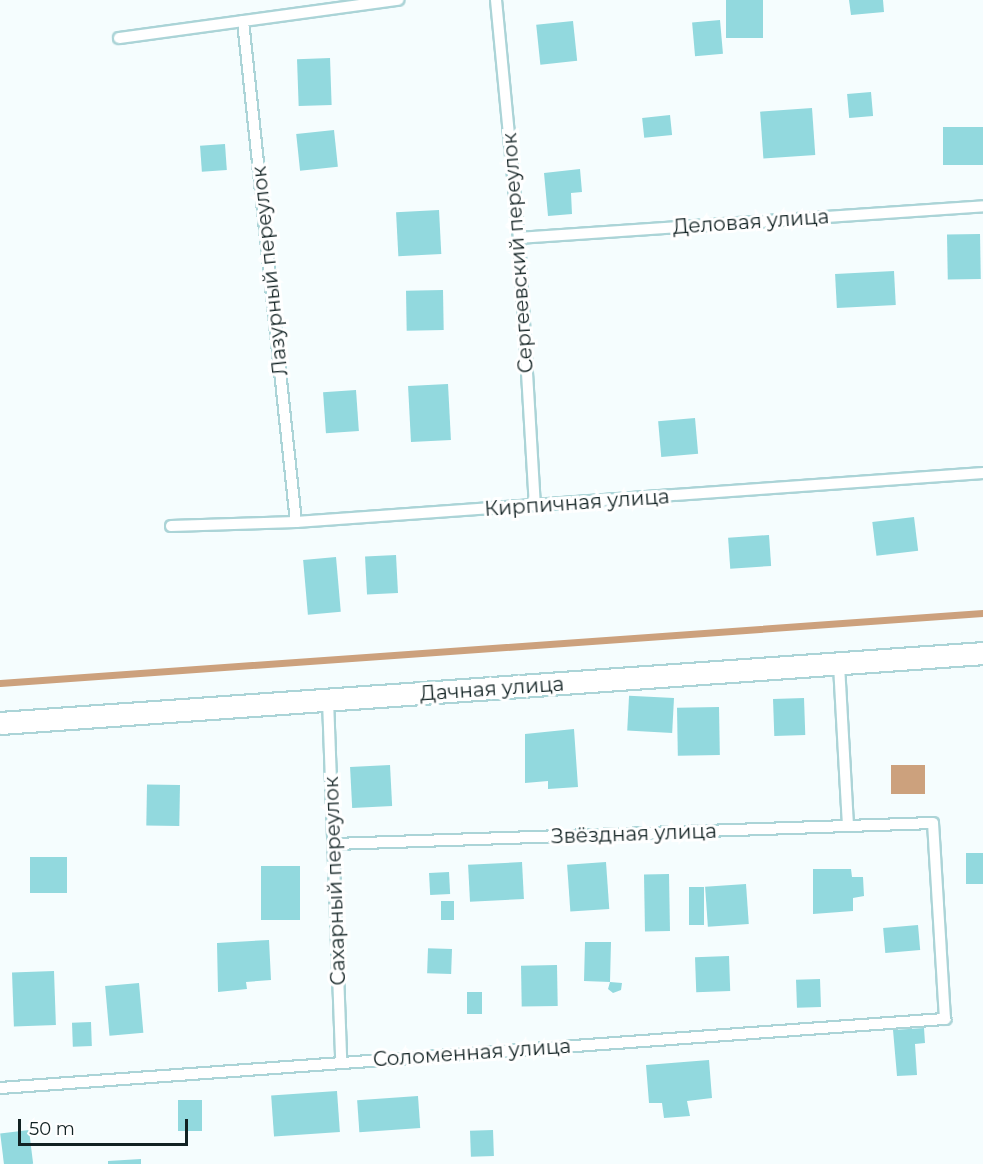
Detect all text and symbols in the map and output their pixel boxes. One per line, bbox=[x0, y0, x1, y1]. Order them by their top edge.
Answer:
street label: Сергеевский переулок bbox=[498, 132, 538, 374]
street label: Лазурный переулок bbox=[247, 165, 293, 377]
street label: Деловая улица bbox=[672, 205, 830, 239]
street label: Кирпичная улица bbox=[484, 485, 670, 521]
street label: Дачная улица bbox=[419, 672, 565, 706]
street label: Сахарный переулок bbox=[319, 776, 351, 986]
street label: Звёздная улица bbox=[551, 819, 717, 849]
street label: Соломенная улица bbox=[372, 1034, 572, 1072]
scale bar bbox=[21, 1107, 190, 1145]
text: 50 m bbox=[29, 1118, 75, 1140]

